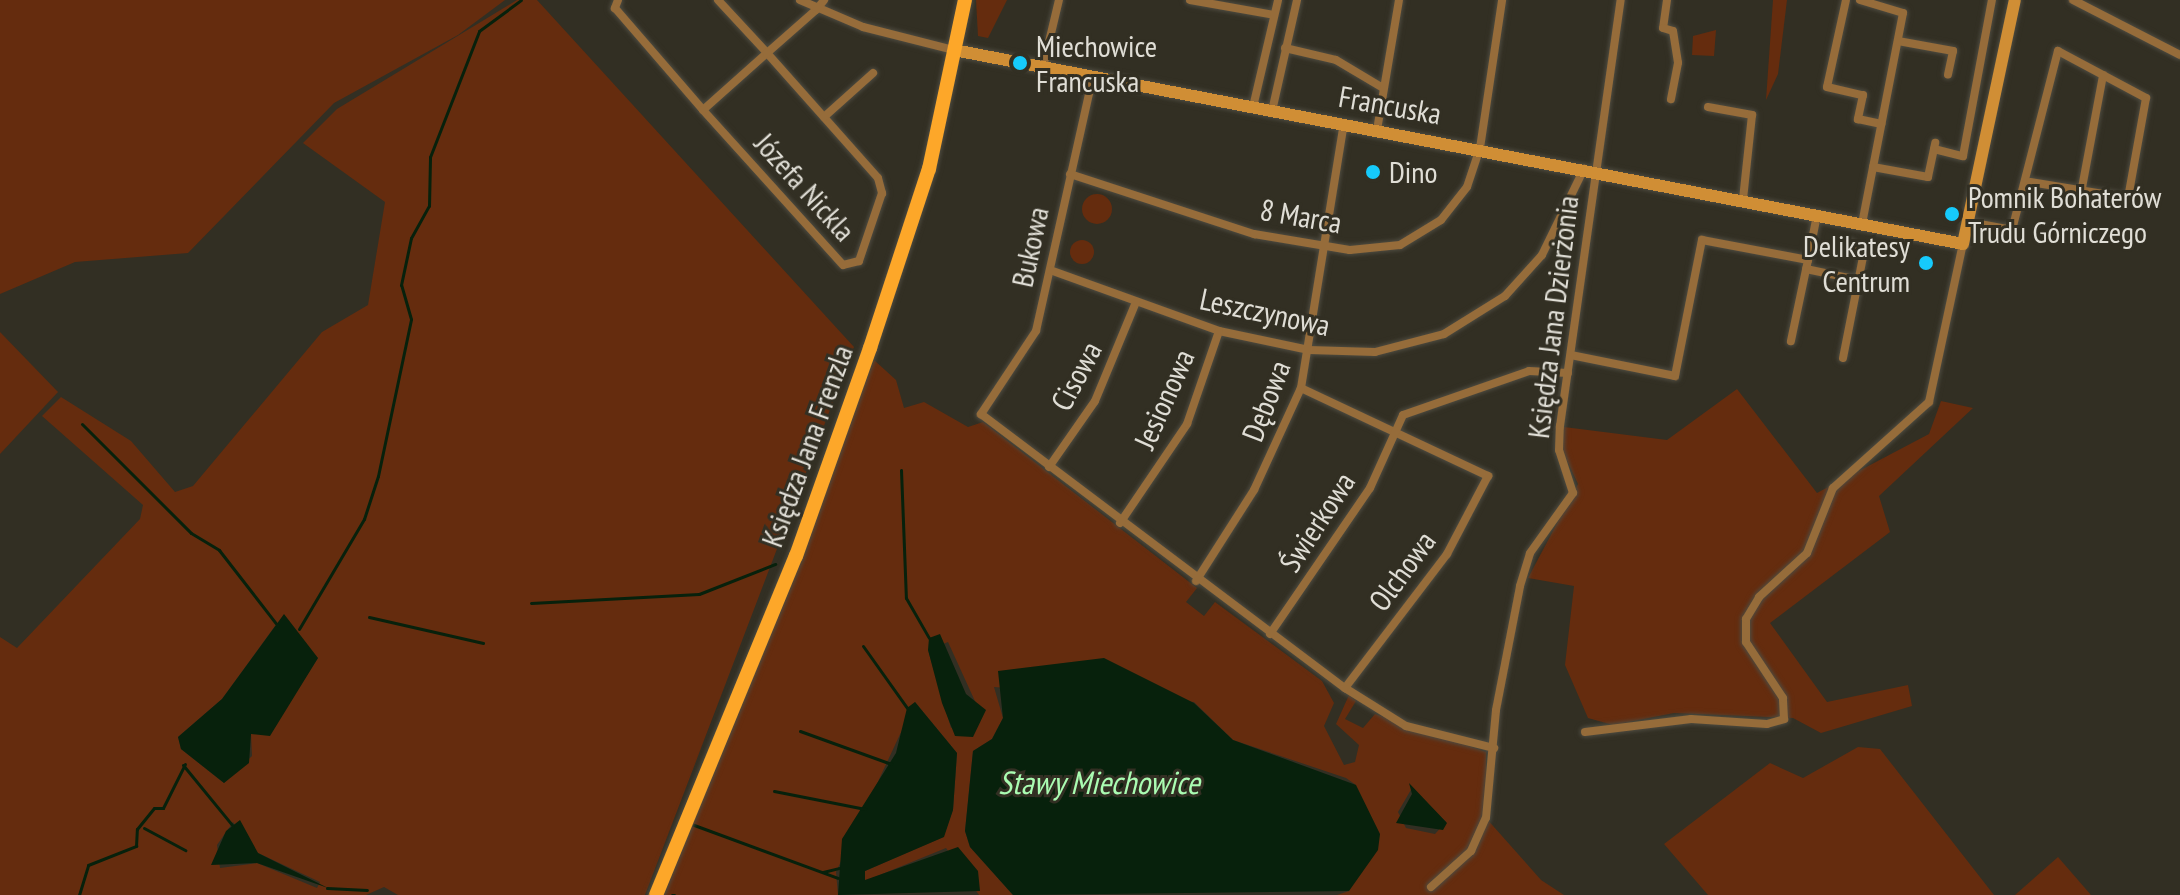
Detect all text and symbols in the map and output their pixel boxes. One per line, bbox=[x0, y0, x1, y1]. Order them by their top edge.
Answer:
place label: Miechowice Francuska bbox=[1036, 28, 1157, 98]
marker: Miechowice Francuska bbox=[1011, 54, 1029, 72]
street label: Francuska bbox=[1336, 78, 1444, 132]
street label: Józefa Nickla bbox=[747, 126, 863, 248]
place label: Dino bbox=[1389, 154, 1437, 190]
marker: Dino bbox=[1364, 163, 1382, 181]
place label: Pomnik Bohaterów Trudu Górniczego bbox=[1968, 179, 2162, 250]
street label: 8 Marca bbox=[1258, 191, 1344, 241]
street label: Księdza Jana Dzierżonia bbox=[1520, 194, 1586, 440]
street label: Bukowa bbox=[1004, 204, 1056, 290]
marker: Pomnik Bohaterów Trudu Górniczego bbox=[1943, 205, 1961, 223]
place label: Delikatesy Centrum bbox=[1803, 228, 1910, 298]
marker: Delikatesy Centrum bbox=[1917, 254, 1935, 272]
street label: Leszczynowa bbox=[1197, 281, 1333, 343]
street label: Cisowa bbox=[1043, 335, 1109, 417]
street label: Księdza Jana Frenzla bbox=[754, 340, 860, 552]
street label: Jesionowa bbox=[1126, 344, 1202, 454]
street label: Dębowa bbox=[1234, 356, 1298, 446]
street label: Świerkowa bbox=[1272, 465, 1362, 579]
street label: Olchowa bbox=[1361, 524, 1443, 618]
water label: Stawy Miechowice bbox=[998, 763, 1200, 801]

